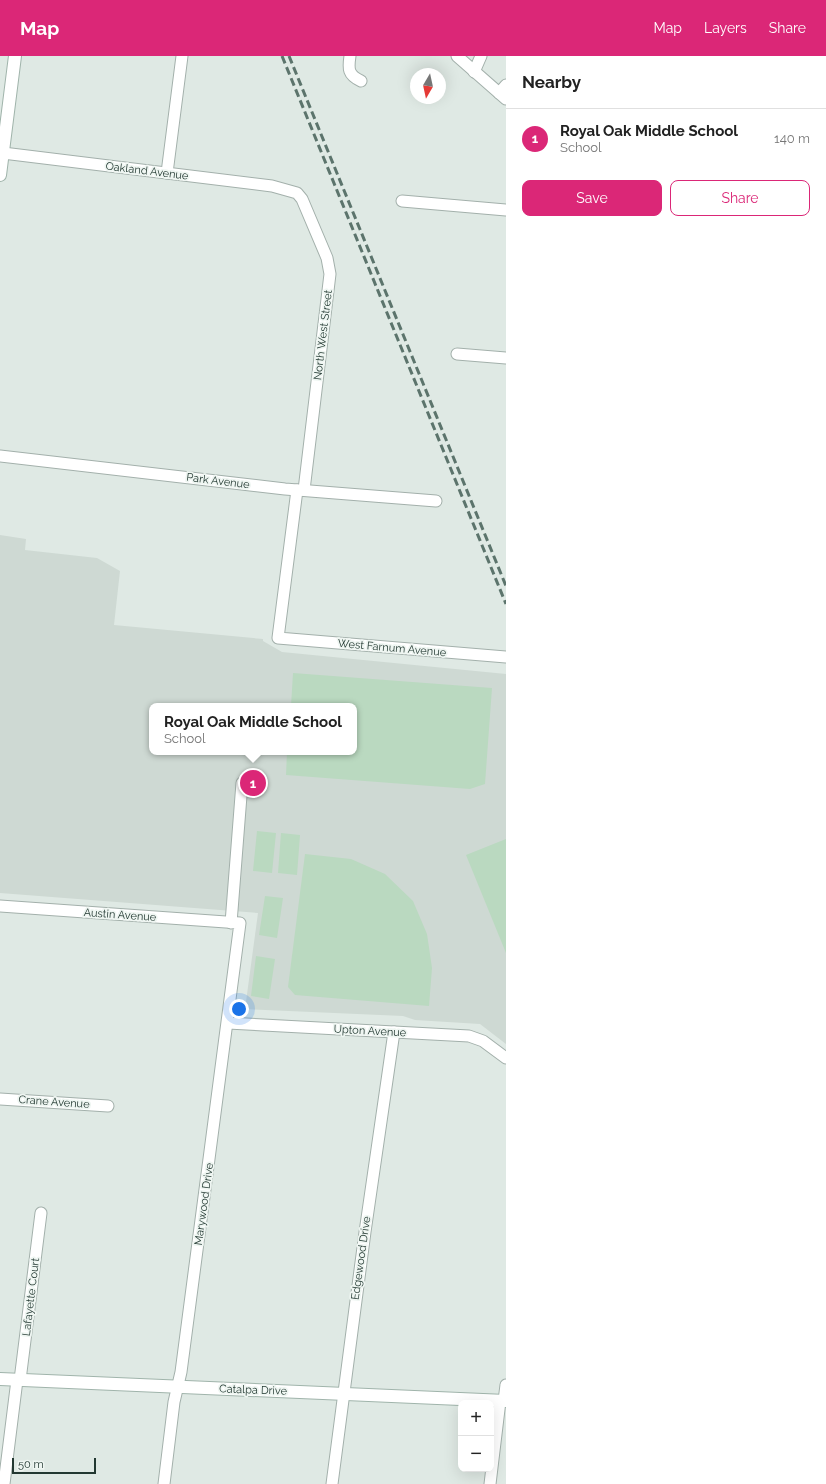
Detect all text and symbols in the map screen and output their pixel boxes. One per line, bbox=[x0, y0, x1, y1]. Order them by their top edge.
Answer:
text: Map bbox=[20, 17, 59, 39]
text: Map bbox=[654, 20, 682, 36]
text: Layers bbox=[704, 20, 747, 36]
text: Share bbox=[769, 20, 806, 36]
north arrow bbox=[410, 68, 446, 104]
text: Nearby bbox=[522, 72, 581, 92]
text: Royal Oak Middle School bbox=[560, 122, 738, 140]
text: 1 bbox=[532, 131, 538, 146]
text: 140 m bbox=[774, 131, 810, 146]
text: School bbox=[560, 140, 602, 155]
street label: Oakland Avenue bbox=[105, 159, 190, 183]
button: Save bbox=[522, 180, 662, 216]
button: Share bbox=[670, 180, 810, 216]
street label: North West Street bbox=[311, 289, 335, 381]
street label: Park Avenue bbox=[186, 471, 251, 491]
street label: West Farnum Avenue bbox=[337, 637, 447, 659]
popup bbox=[149, 703, 357, 755]
text: Royal Oak Middle School bbox=[164, 713, 342, 731]
text: School bbox=[164, 731, 206, 746]
pin: 1 bbox=[240, 768, 266, 798]
street label: Austin Avenue bbox=[83, 906, 157, 924]
your location bbox=[229, 999, 249, 1019]
street label: Upton Avenue bbox=[333, 1023, 407, 1039]
street label: Crane Avenue bbox=[18, 1093, 91, 1111]
street label: Marywood Drive bbox=[192, 1161, 216, 1246]
street label: Edgewood Drive bbox=[349, 1215, 373, 1301]
street label: Lafayette Court bbox=[20, 1257, 42, 1337]
street label: Catalpa Drive bbox=[219, 1382, 288, 1398]
map controls bbox=[458, 1400, 494, 1472]
button: + bbox=[458, 1400, 494, 1436]
button: − bbox=[458, 1436, 494, 1472]
scale bar bbox=[12, 1456, 96, 1475]
text: 50 m bbox=[18, 1458, 44, 1471]

